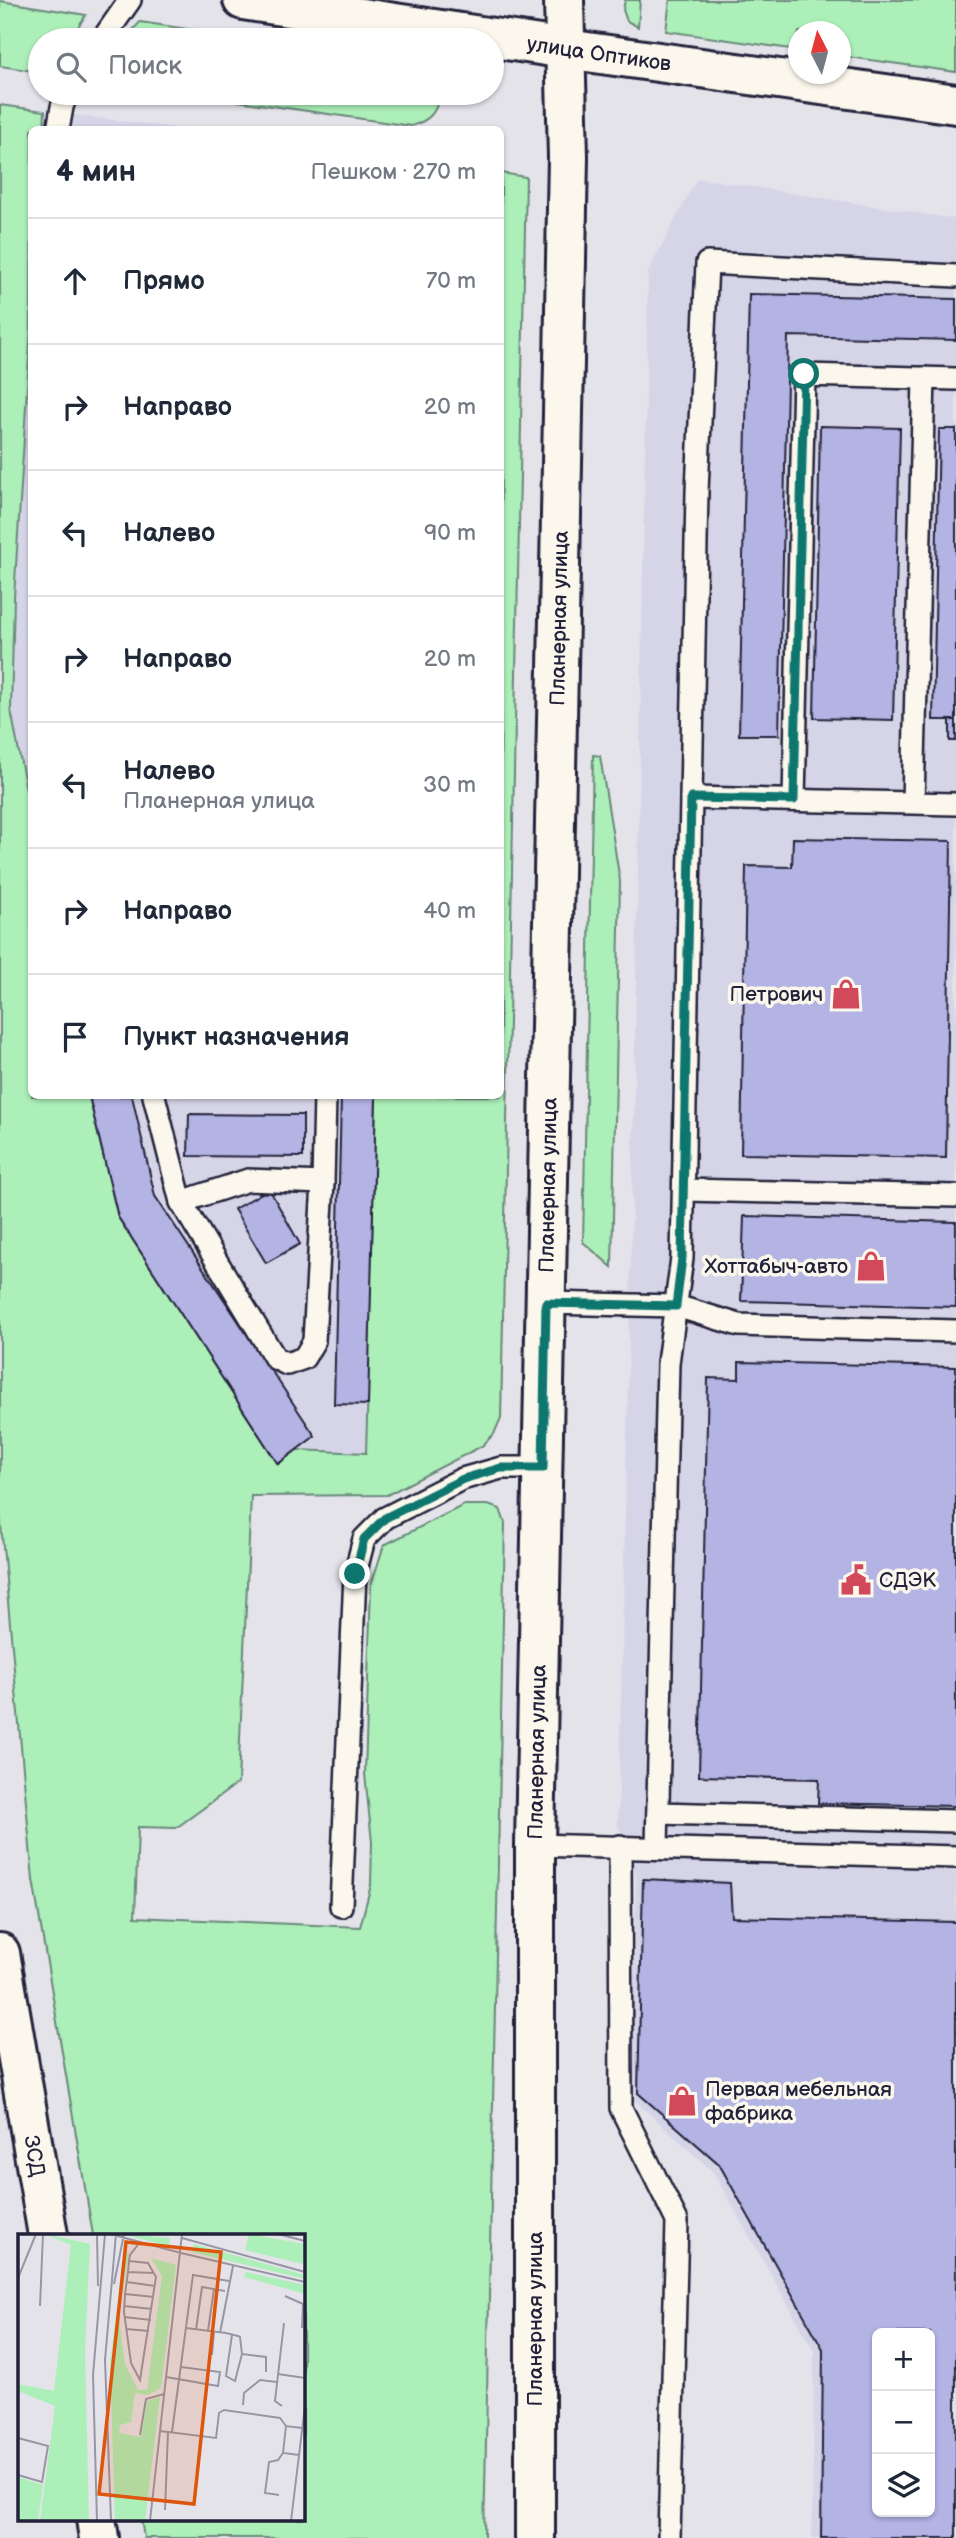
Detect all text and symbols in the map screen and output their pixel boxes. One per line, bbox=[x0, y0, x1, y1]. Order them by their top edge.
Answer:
north arrow bbox=[788, 21, 851, 84]
search box bbox=[28, 28, 504, 105]
street label: улица Оптиков bbox=[525, 31, 673, 76]
icon: search bbox=[52, 48, 90, 86]
text: Поиск bbox=[108, 51, 182, 82]
text: 4 мин bbox=[56, 154, 136, 190]
text: Пешком · 270 m bbox=[311, 158, 476, 186]
icon: ahead bbox=[56, 262, 94, 300]
text: Прямо bbox=[123, 266, 205, 297]
text: 70 m bbox=[426, 267, 476, 295]
route start bbox=[788, 358, 819, 389]
icon: right bbox=[56, 388, 94, 426]
text: Направо bbox=[123, 392, 232, 423]
text: 20 m bbox=[424, 393, 476, 421]
icon: left bbox=[56, 514, 94, 552]
text: Налево bbox=[123, 518, 215, 549]
text: 90 m bbox=[424, 519, 476, 547]
street label: Планерная улица bbox=[545, 530, 573, 706]
icon: right bbox=[56, 640, 94, 678]
text: Направо bbox=[123, 644, 232, 675]
text: 20 m bbox=[424, 645, 476, 673]
text: Налево bbox=[123, 756, 215, 787]
icon: left bbox=[56, 766, 94, 804]
text: 30 m bbox=[423, 771, 476, 799]
text: Планерная улица bbox=[123, 787, 315, 815]
icon: right bbox=[56, 892, 94, 930]
text: Направо bbox=[123, 896, 232, 927]
text: 40 m bbox=[423, 897, 476, 925]
shop icon: Петрович bbox=[829, 977, 863, 1011]
place label: Петрович bbox=[729, 982, 823, 1007]
icon: arrive bbox=[56, 1018, 94, 1056]
text: Пункт назначения bbox=[123, 1022, 349, 1053]
street label: Планерная улица bbox=[534, 1097, 562, 1273]
shop icon: Хоттабыч-авто bbox=[854, 1249, 888, 1283]
place label: Хоттабыч-авто bbox=[704, 1254, 848, 1279]
route end bbox=[339, 1558, 370, 1589]
public building icon: СДЭК bbox=[839, 1563, 873, 1597]
place label: СДЭК bbox=[879, 1568, 936, 1593]
street label: Планерная улица bbox=[523, 1664, 551, 1840]
place label: Первая мебельная фабрика bbox=[705, 2077, 892, 2126]
shop icon: Первая мебельная фабрика bbox=[665, 2084, 699, 2118]
street label: ЗСД bbox=[19, 2134, 50, 2179]
street label: Планерная улица bbox=[523, 2231, 548, 2407]
inset map bbox=[18, 2234, 304, 2520]
map controls bbox=[872, 2328, 935, 2517]
button: + bbox=[872, 2328, 935, 2391]
button: − bbox=[872, 2391, 935, 2454]
button: layers bbox=[872, 2454, 935, 2517]

